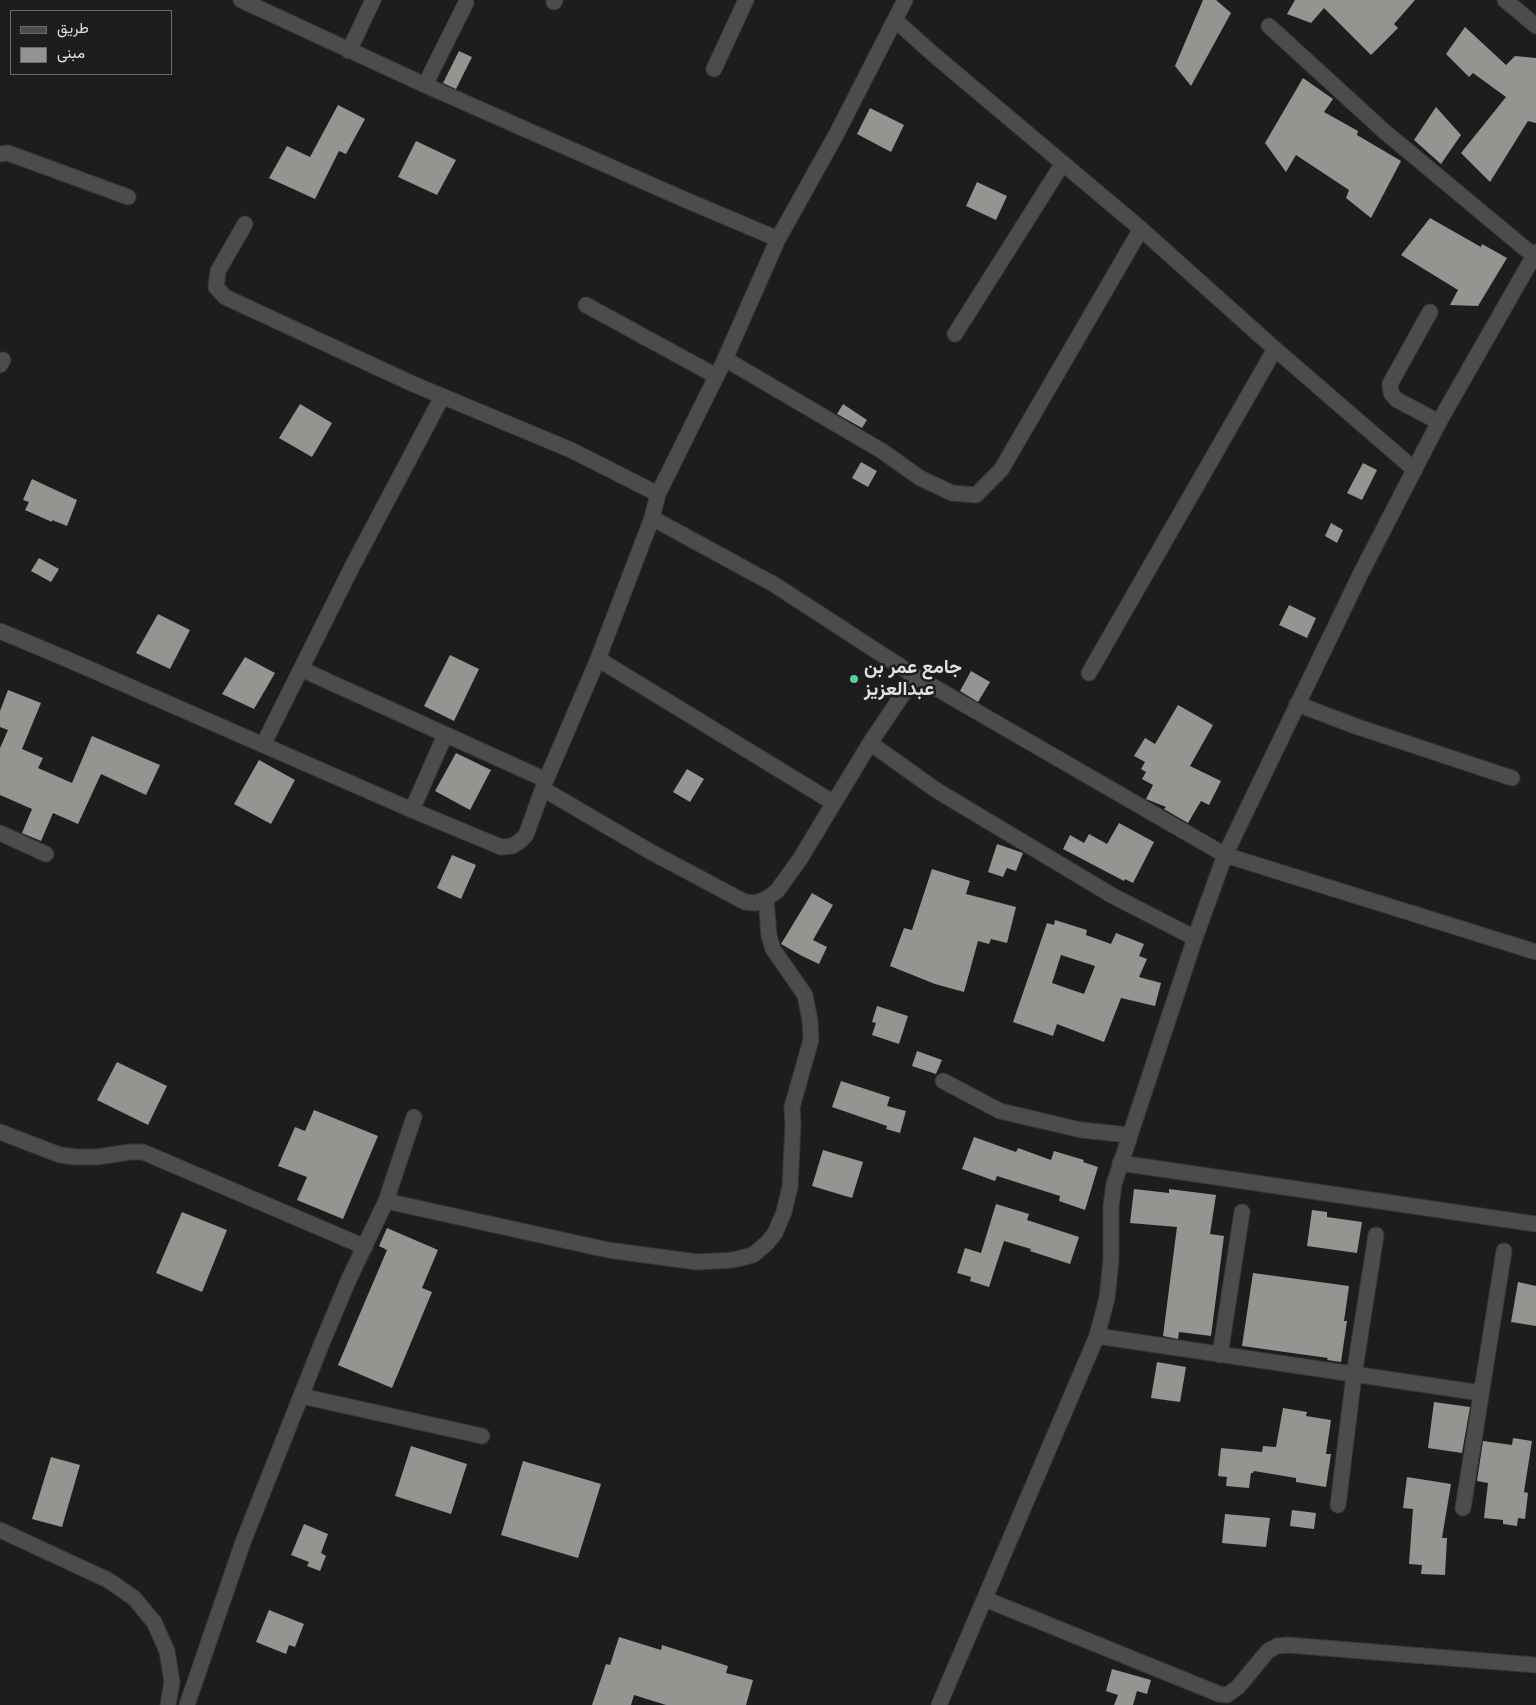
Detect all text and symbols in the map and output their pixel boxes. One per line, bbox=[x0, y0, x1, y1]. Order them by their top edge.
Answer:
legend bbox=[10, 10, 172, 75]
text: طريق bbox=[57, 18, 89, 37]
text: مبنى bbox=[57, 43, 85, 62]
place label: جامع عمر بن عبدالعزيز bbox=[864, 657, 962, 701]
marker: جامع عمر بن عبدالعزيز bbox=[848, 673, 860, 685]

